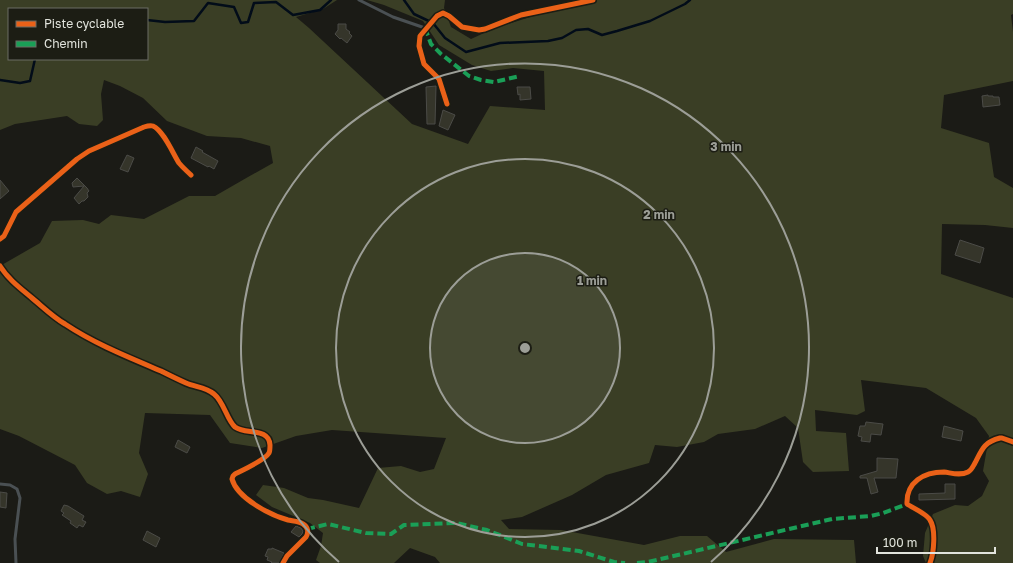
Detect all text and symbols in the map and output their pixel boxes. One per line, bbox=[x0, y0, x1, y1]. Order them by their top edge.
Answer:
legend bbox=[8, 8, 148, 60]
text: Piste cyclable bbox=[44, 16, 124, 31]
text: Chemin bbox=[44, 36, 88, 51]
text: 3 min bbox=[710, 139, 742, 154]
text: 2 min bbox=[643, 207, 675, 222]
text: 1 min bbox=[577, 273, 607, 288]
centre of rings bbox=[518, 341, 532, 355]
scale bar bbox=[877, 529, 995, 555]
text: 100 m bbox=[883, 535, 917, 550]

